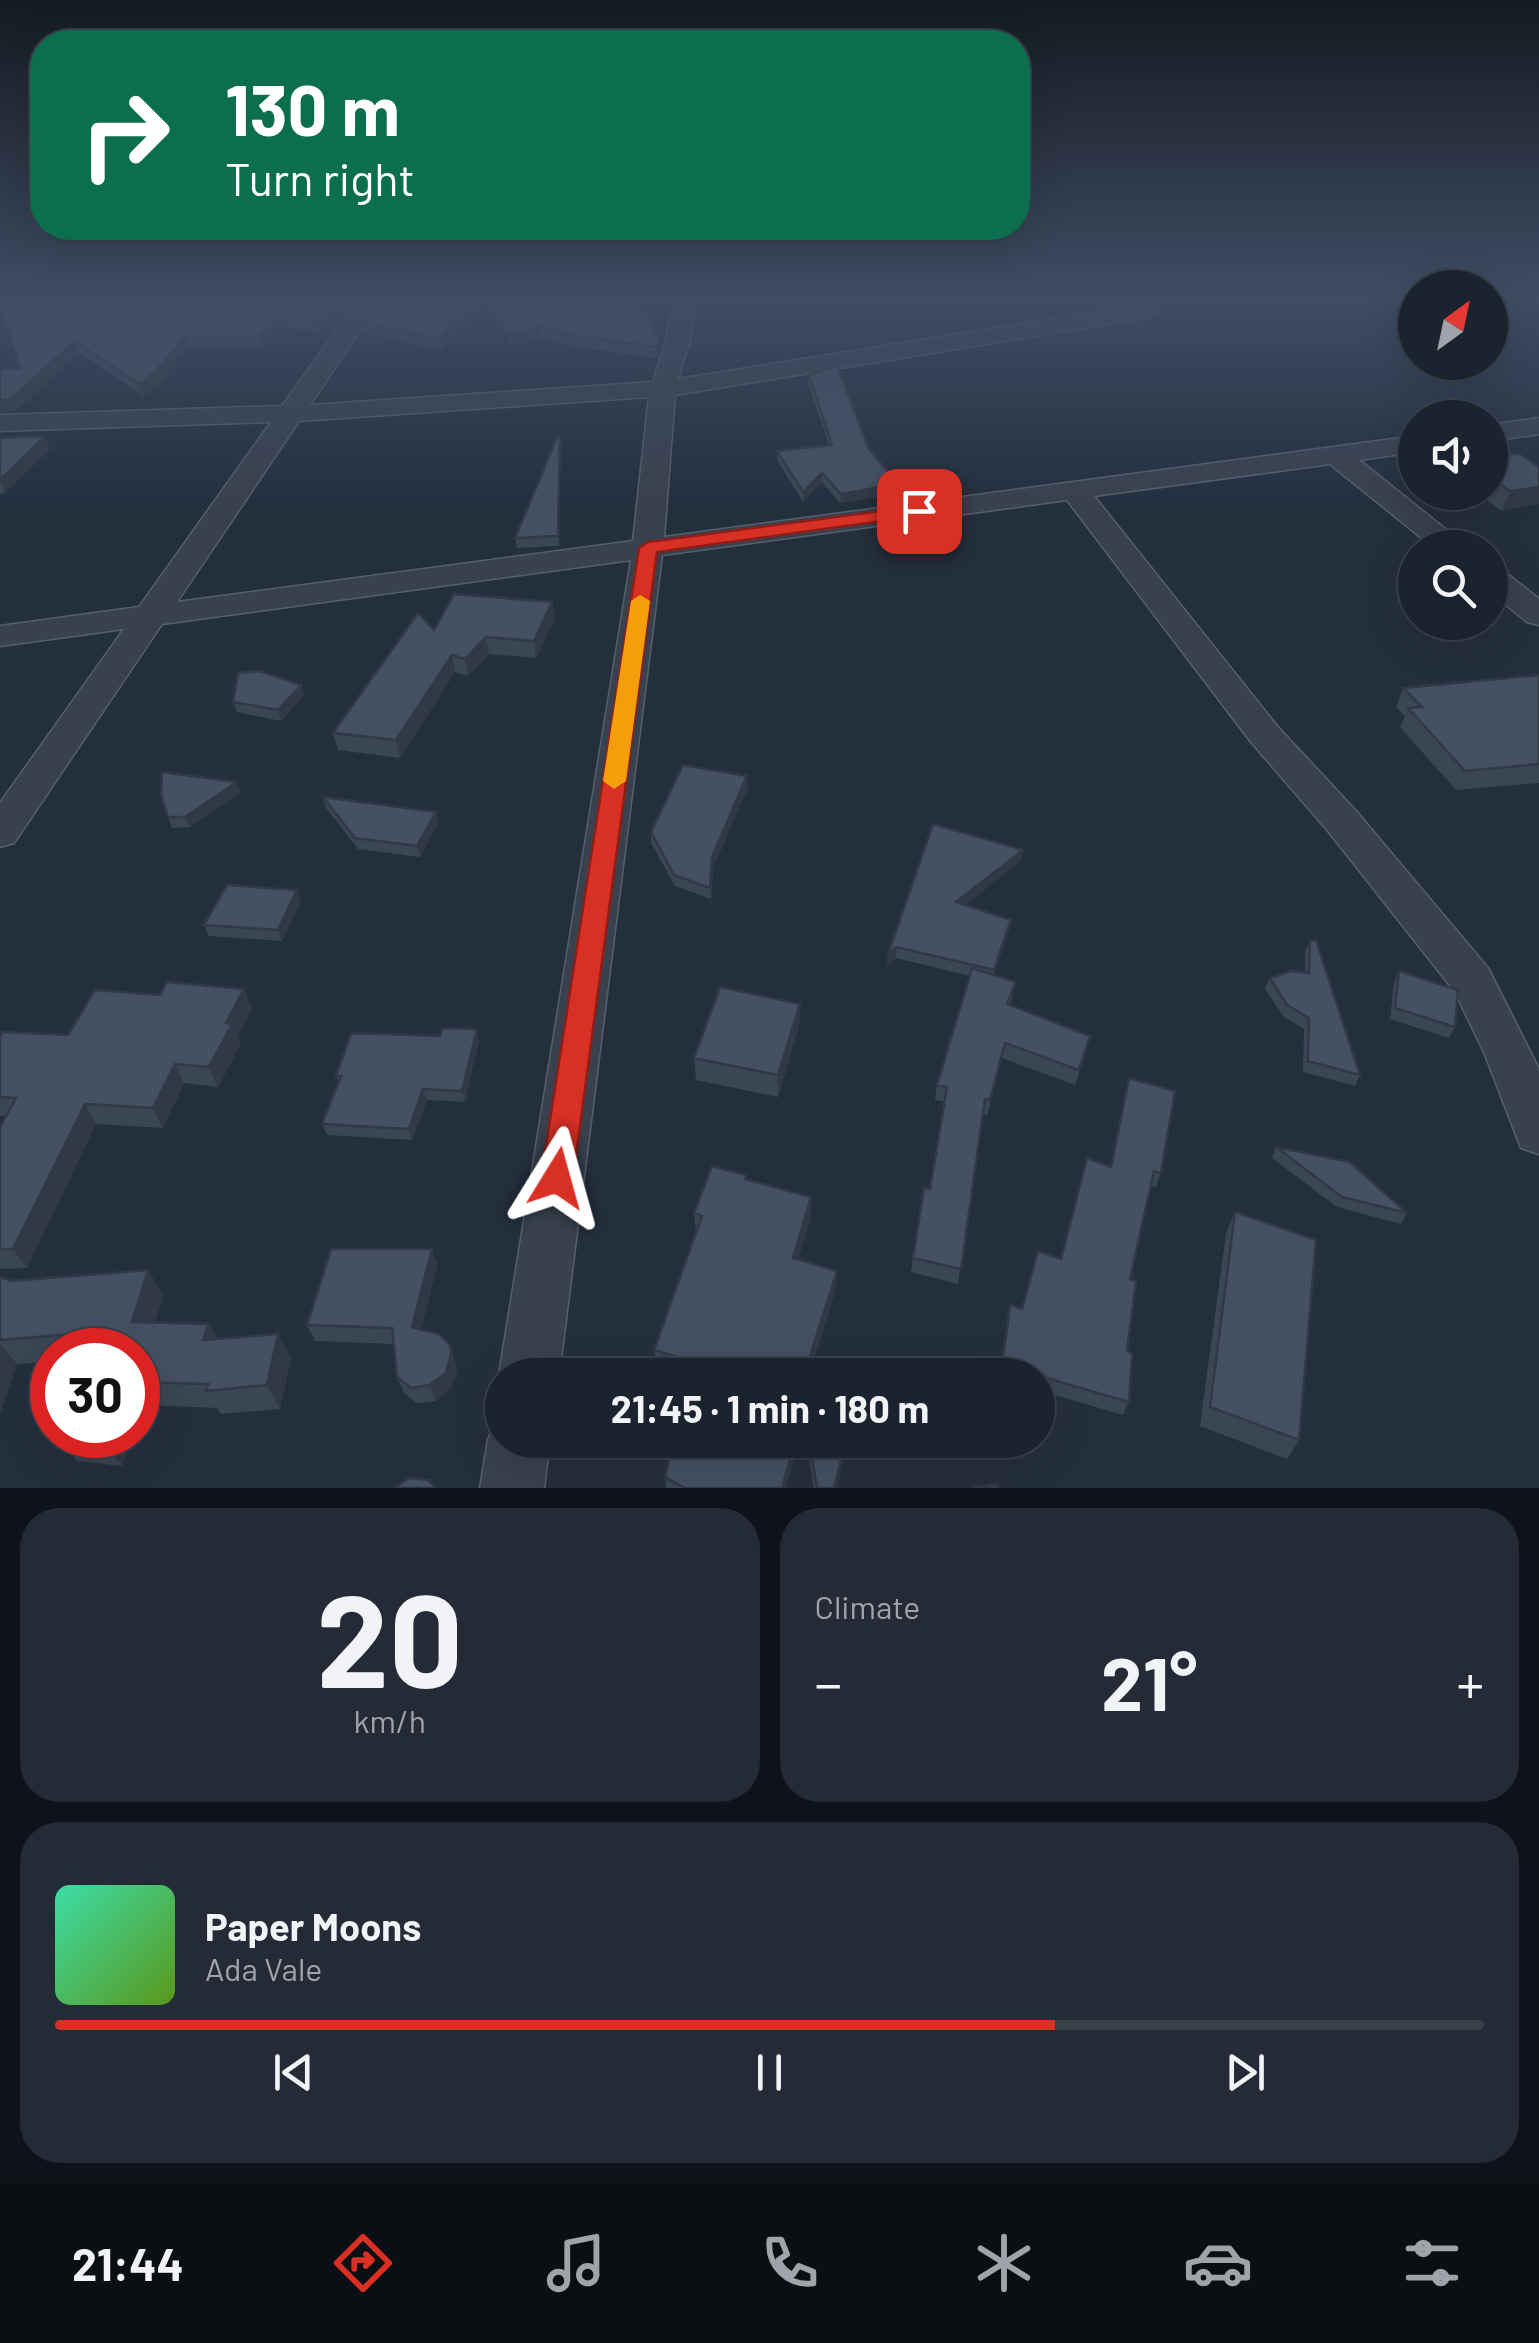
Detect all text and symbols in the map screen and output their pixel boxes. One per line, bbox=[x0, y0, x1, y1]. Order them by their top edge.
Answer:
text: 130 m bbox=[225, 66, 400, 150]
icon: right bbox=[60, 70, 190, 200]
text: Turn right bbox=[225, 151, 415, 205]
north arrow bbox=[1398, 270, 1508, 380]
map controls bbox=[1398, 270, 1508, 640]
button: sound bbox=[1398, 400, 1508, 510]
pin bbox=[877, 469, 962, 554]
icon: arrive bbox=[892, 484, 947, 539]
button: search bbox=[1398, 530, 1508, 640]
position arrow bbox=[505, 1126, 609, 1230]
speed limit sign: 30 bbox=[30, 1328, 160, 1458]
text: 21:45 · 1 min · 180 m bbox=[611, 1385, 929, 1431]
text: 20 bbox=[316, 1558, 463, 1714]
text: Climate bbox=[815, 1587, 920, 1625]
text: 21° bbox=[1101, 1636, 1197, 1726]
text: − bbox=[815, 1649, 842, 1715]
text: + bbox=[1456, 1649, 1484, 1715]
text: km/h bbox=[354, 1701, 426, 1739]
text: Paper Moons bbox=[205, 1903, 421, 1949]
text: Ada Vale bbox=[205, 1949, 322, 1987]
icon: previous bbox=[266, 2045, 321, 2100]
icon: pause bbox=[742, 2045, 797, 2100]
icon: next bbox=[1218, 2045, 1273, 2100]
icon: directions bbox=[328, 2228, 398, 2298]
icon: music bbox=[541, 2228, 611, 2298]
icon: phone bbox=[755, 2228, 825, 2298]
icon: climate bbox=[969, 2228, 1039, 2298]
icon: car bbox=[1183, 2228, 1253, 2298]
icon: filters bbox=[1397, 2228, 1467, 2298]
text: 21:44 bbox=[72, 2236, 184, 2290]

